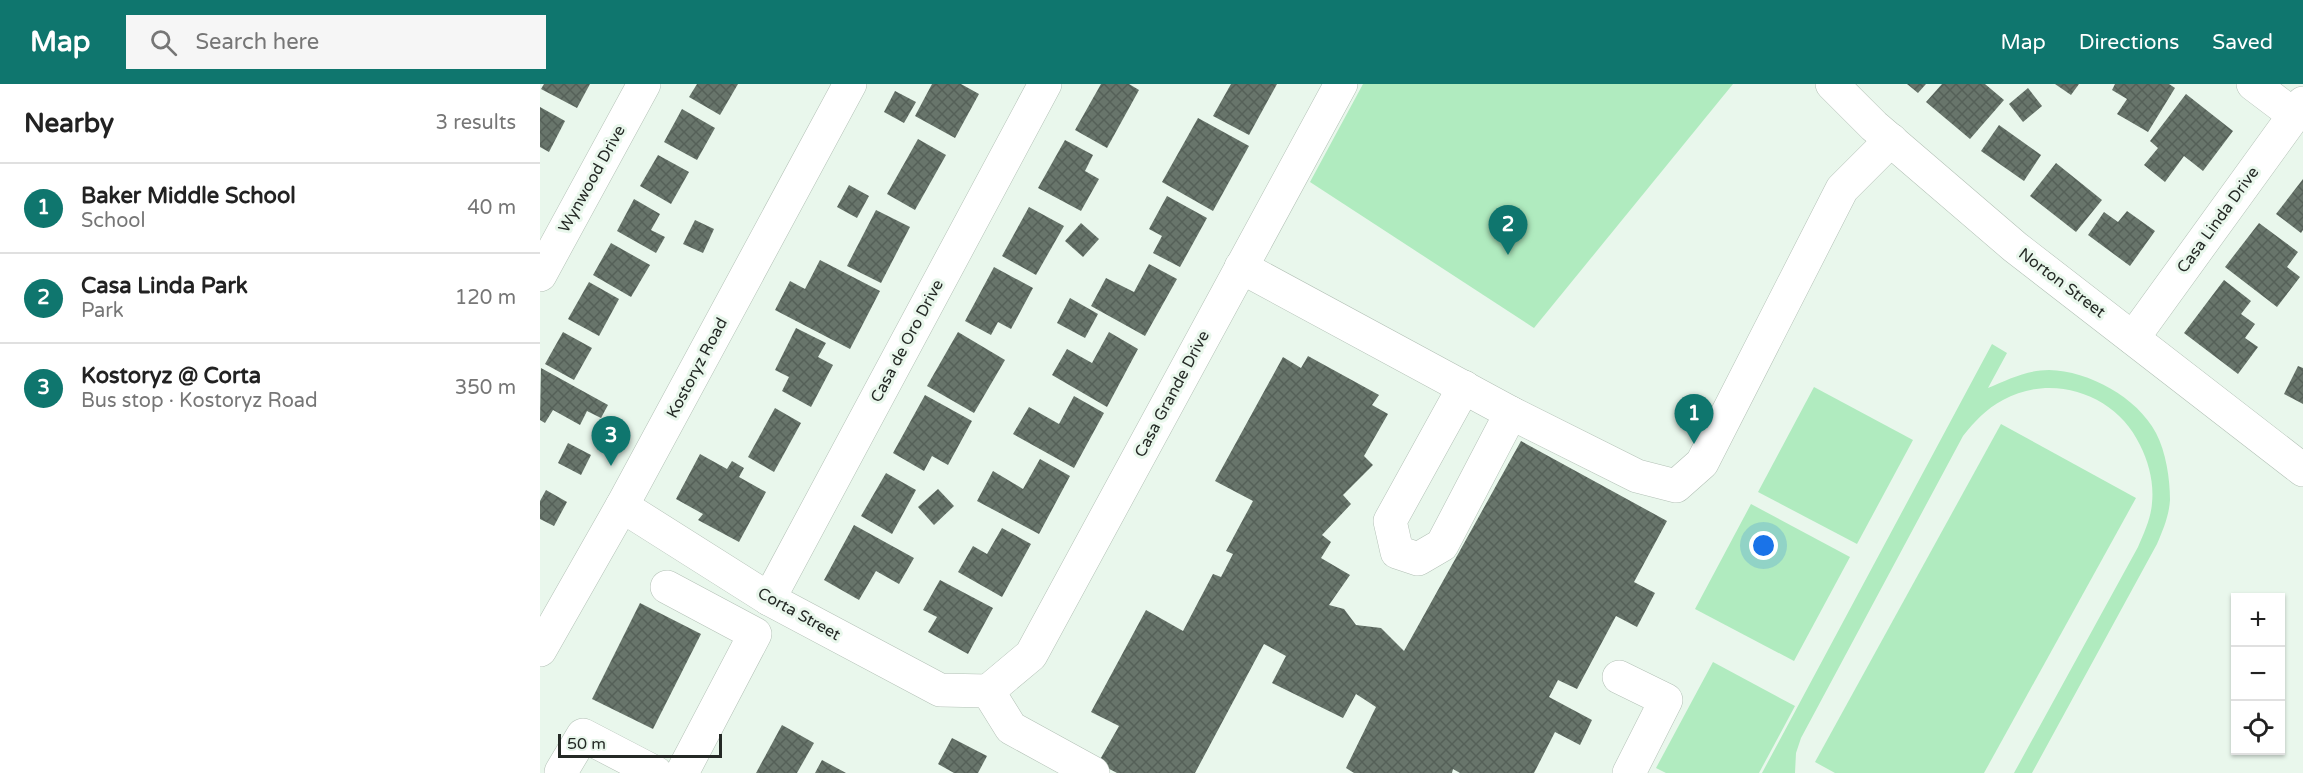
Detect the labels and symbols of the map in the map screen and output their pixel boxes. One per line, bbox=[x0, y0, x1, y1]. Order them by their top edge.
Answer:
street label: Wynwood Drive bbox=[554, 122, 630, 236]
street label: Casa Linda Drive bbox=[2173, 163, 2263, 277]
pin: 2 bbox=[1488, 206, 1528, 255]
street label: Norton Street bbox=[2015, 244, 2109, 322]
street label: Casa de Oro Drive bbox=[866, 276, 948, 406]
street label: Kostoryz Road bbox=[662, 314, 732, 422]
street label: Casa Grande Drive bbox=[1130, 327, 1214, 461]
pin: 1 bbox=[1674, 394, 1714, 444]
pin: 3 bbox=[592, 416, 630, 466]
your location bbox=[1749, 531, 1778, 560]
street label: Corta Street bbox=[754, 583, 844, 645]
scale bar bbox=[558, 731, 722, 758]

